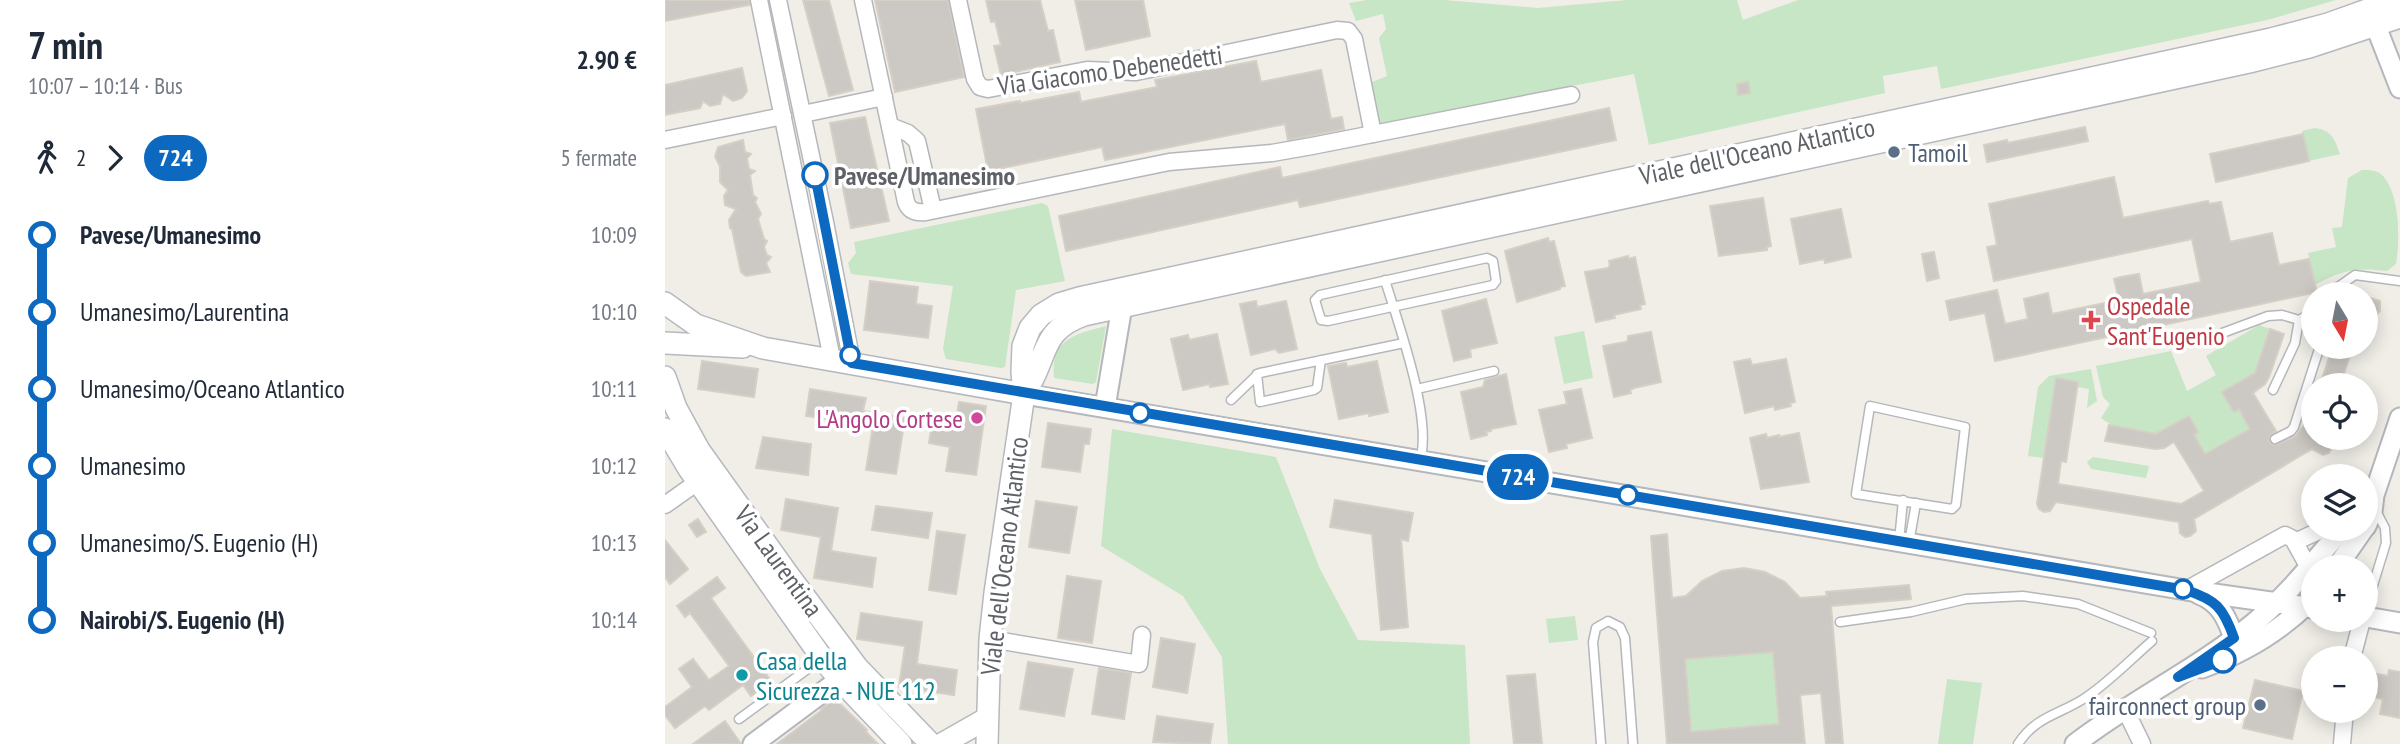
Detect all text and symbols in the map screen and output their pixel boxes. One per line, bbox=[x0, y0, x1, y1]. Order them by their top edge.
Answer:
text: 7 min bbox=[28, 20, 103, 69]
street label: Via Giacomo Debenedetti bbox=[994, 38, 1225, 102]
text: 2.90 € bbox=[576, 43, 637, 76]
text: 10:07 – 10:14 · Bus bbox=[28, 71, 183, 100]
street label: Viale dell'Oceano Atlantico bbox=[1635, 110, 1878, 192]
place label: Tamoil bbox=[1908, 136, 1968, 169]
icon: walk bbox=[28, 139, 66, 177]
icon: forward bbox=[96, 139, 134, 177]
text: 724 bbox=[158, 142, 193, 173]
text: 2 bbox=[76, 143, 86, 172]
text: 5 fermate bbox=[560, 143, 637, 172]
marker: Tamoil bbox=[1886, 144, 1902, 160]
place label: Pavese/Umanesimo bbox=[834, 159, 1015, 192]
marker: Pavese/Umanesimo bbox=[802, 162, 828, 188]
text: Pavese/Umanesimo bbox=[80, 218, 261, 251]
text: 10:09 bbox=[591, 220, 637, 249]
north arrow bbox=[2301, 282, 2378, 359]
map controls bbox=[2301, 282, 2378, 723]
place label: Ospedale Sant'Eugenio bbox=[2107, 289, 2225, 352]
text: Umanesimo/Laurentina bbox=[80, 295, 289, 328]
text: 10:10 bbox=[591, 297, 637, 326]
marker: Ospedale Sant'Eugenio bbox=[2081, 310, 2101, 330]
unlabelled marker bbox=[840, 345, 860, 365]
text: Umanesimo/Oceano Atlantico bbox=[80, 372, 345, 405]
button: locate bbox=[2301, 373, 2378, 450]
text: 10:11 bbox=[591, 374, 637, 403]
place label: L'Angolo Cortese bbox=[816, 402, 963, 435]
unlabelled marker bbox=[1130, 403, 1150, 423]
marker: L'Angolo Cortese bbox=[969, 410, 985, 426]
street label: Viale dell'Oceano Atlantico bbox=[973, 435, 1035, 678]
text: Umanesimo bbox=[80, 449, 186, 482]
text: 10:12 bbox=[591, 451, 637, 480]
line badge: 724 bbox=[1478, 454, 1558, 500]
text: 724 bbox=[1501, 461, 1535, 492]
button: layers bbox=[2301, 464, 2378, 541]
unlabelled marker bbox=[1618, 485, 1638, 505]
street label: Via Laurentina bbox=[727, 498, 830, 623]
text: Umanesimo/S. Eugenio (H) bbox=[80, 526, 317, 559]
text: 10:13 bbox=[591, 528, 637, 557]
button: + bbox=[2301, 555, 2378, 632]
unlabelled marker bbox=[2173, 579, 2193, 599]
text: Nairobi/S. Eugenio (H) bbox=[80, 603, 285, 636]
text: 10:14 bbox=[591, 605, 637, 634]
place label: Casa della Sicurezza - NUE 112 bbox=[756, 644, 936, 707]
button: − bbox=[2301, 646, 2378, 723]
unlabelled marker bbox=[2210, 647, 2236, 673]
marker: Casa della Sicurezza - NUE 112 bbox=[734, 667, 750, 683]
place label: fairconnect group bbox=[2089, 689, 2246, 722]
marker: fairconnect group bbox=[2252, 697, 2268, 713]

